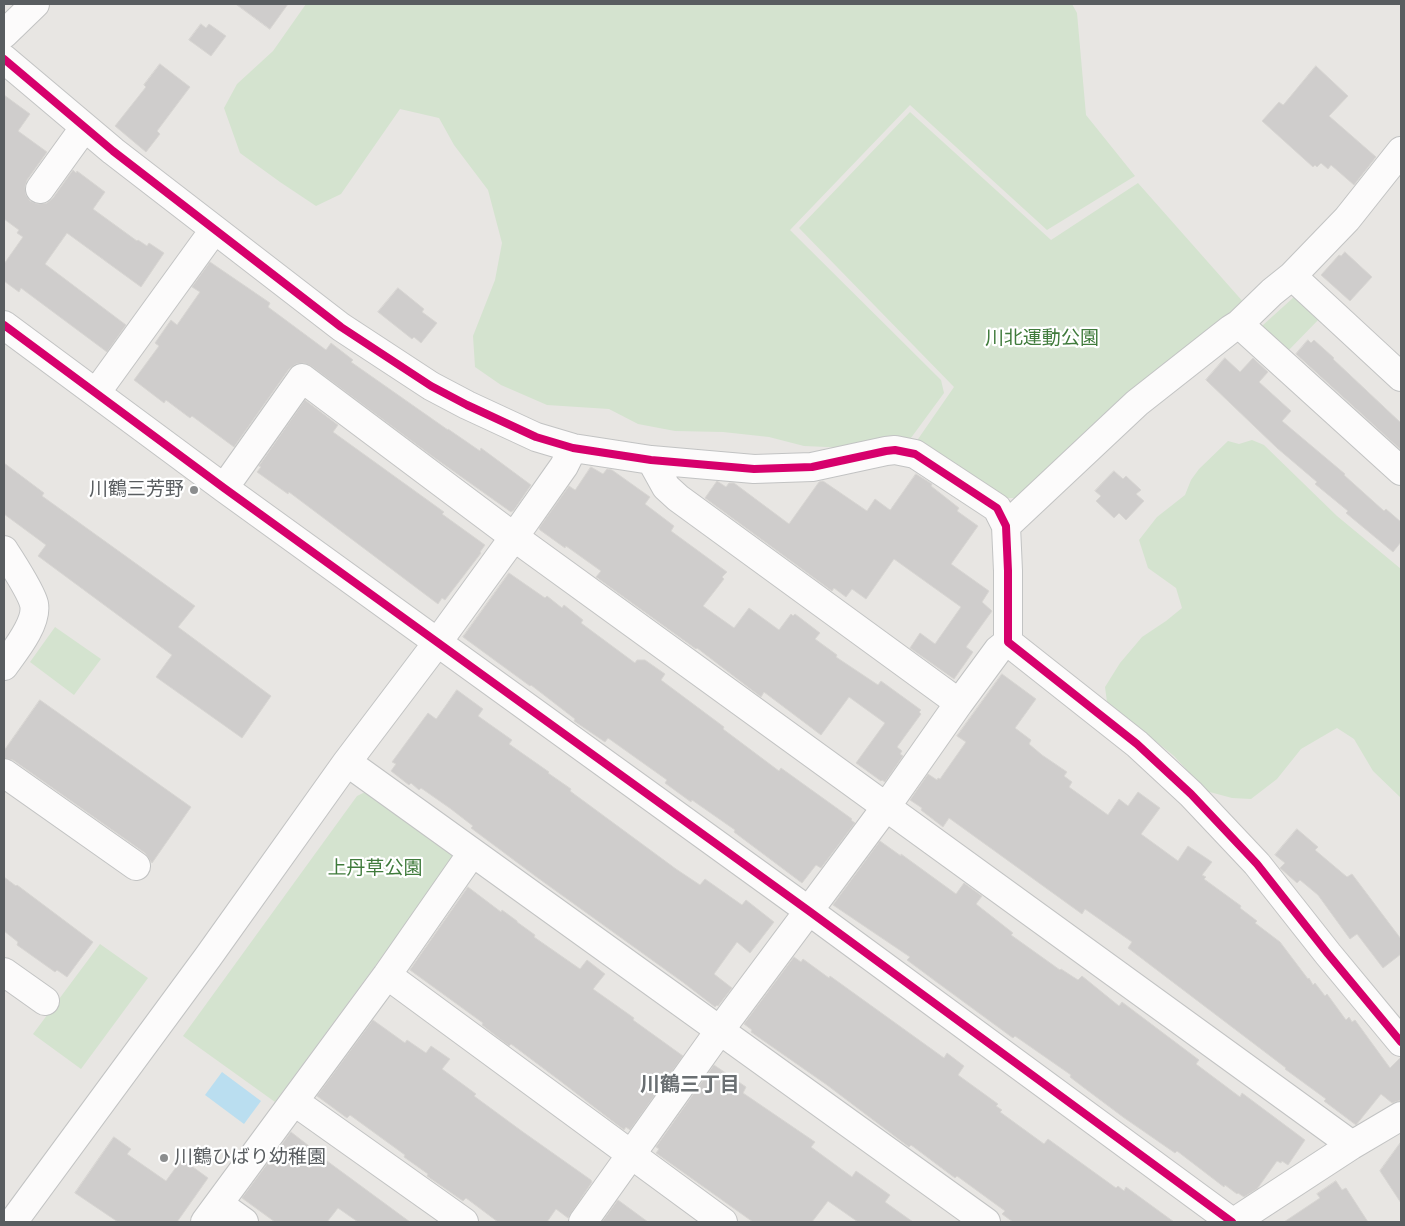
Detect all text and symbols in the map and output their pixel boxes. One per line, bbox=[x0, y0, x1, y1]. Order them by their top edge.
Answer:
park label: 川北運動公園 bbox=[985, 328, 1099, 350]
place label: 川鶴三芳野 bbox=[89, 479, 184, 501]
marker: 川鶴三芳野 bbox=[188, 484, 200, 496]
park label: 上丹草公園 bbox=[328, 858, 422, 880]
district label: 川鶴三丁目 bbox=[640, 1074, 740, 1098]
place label: 川鶴ひばり幼稚園 bbox=[174, 1147, 326, 1169]
marker: 川鶴ひばり幼稚園 bbox=[158, 1152, 170, 1164]

